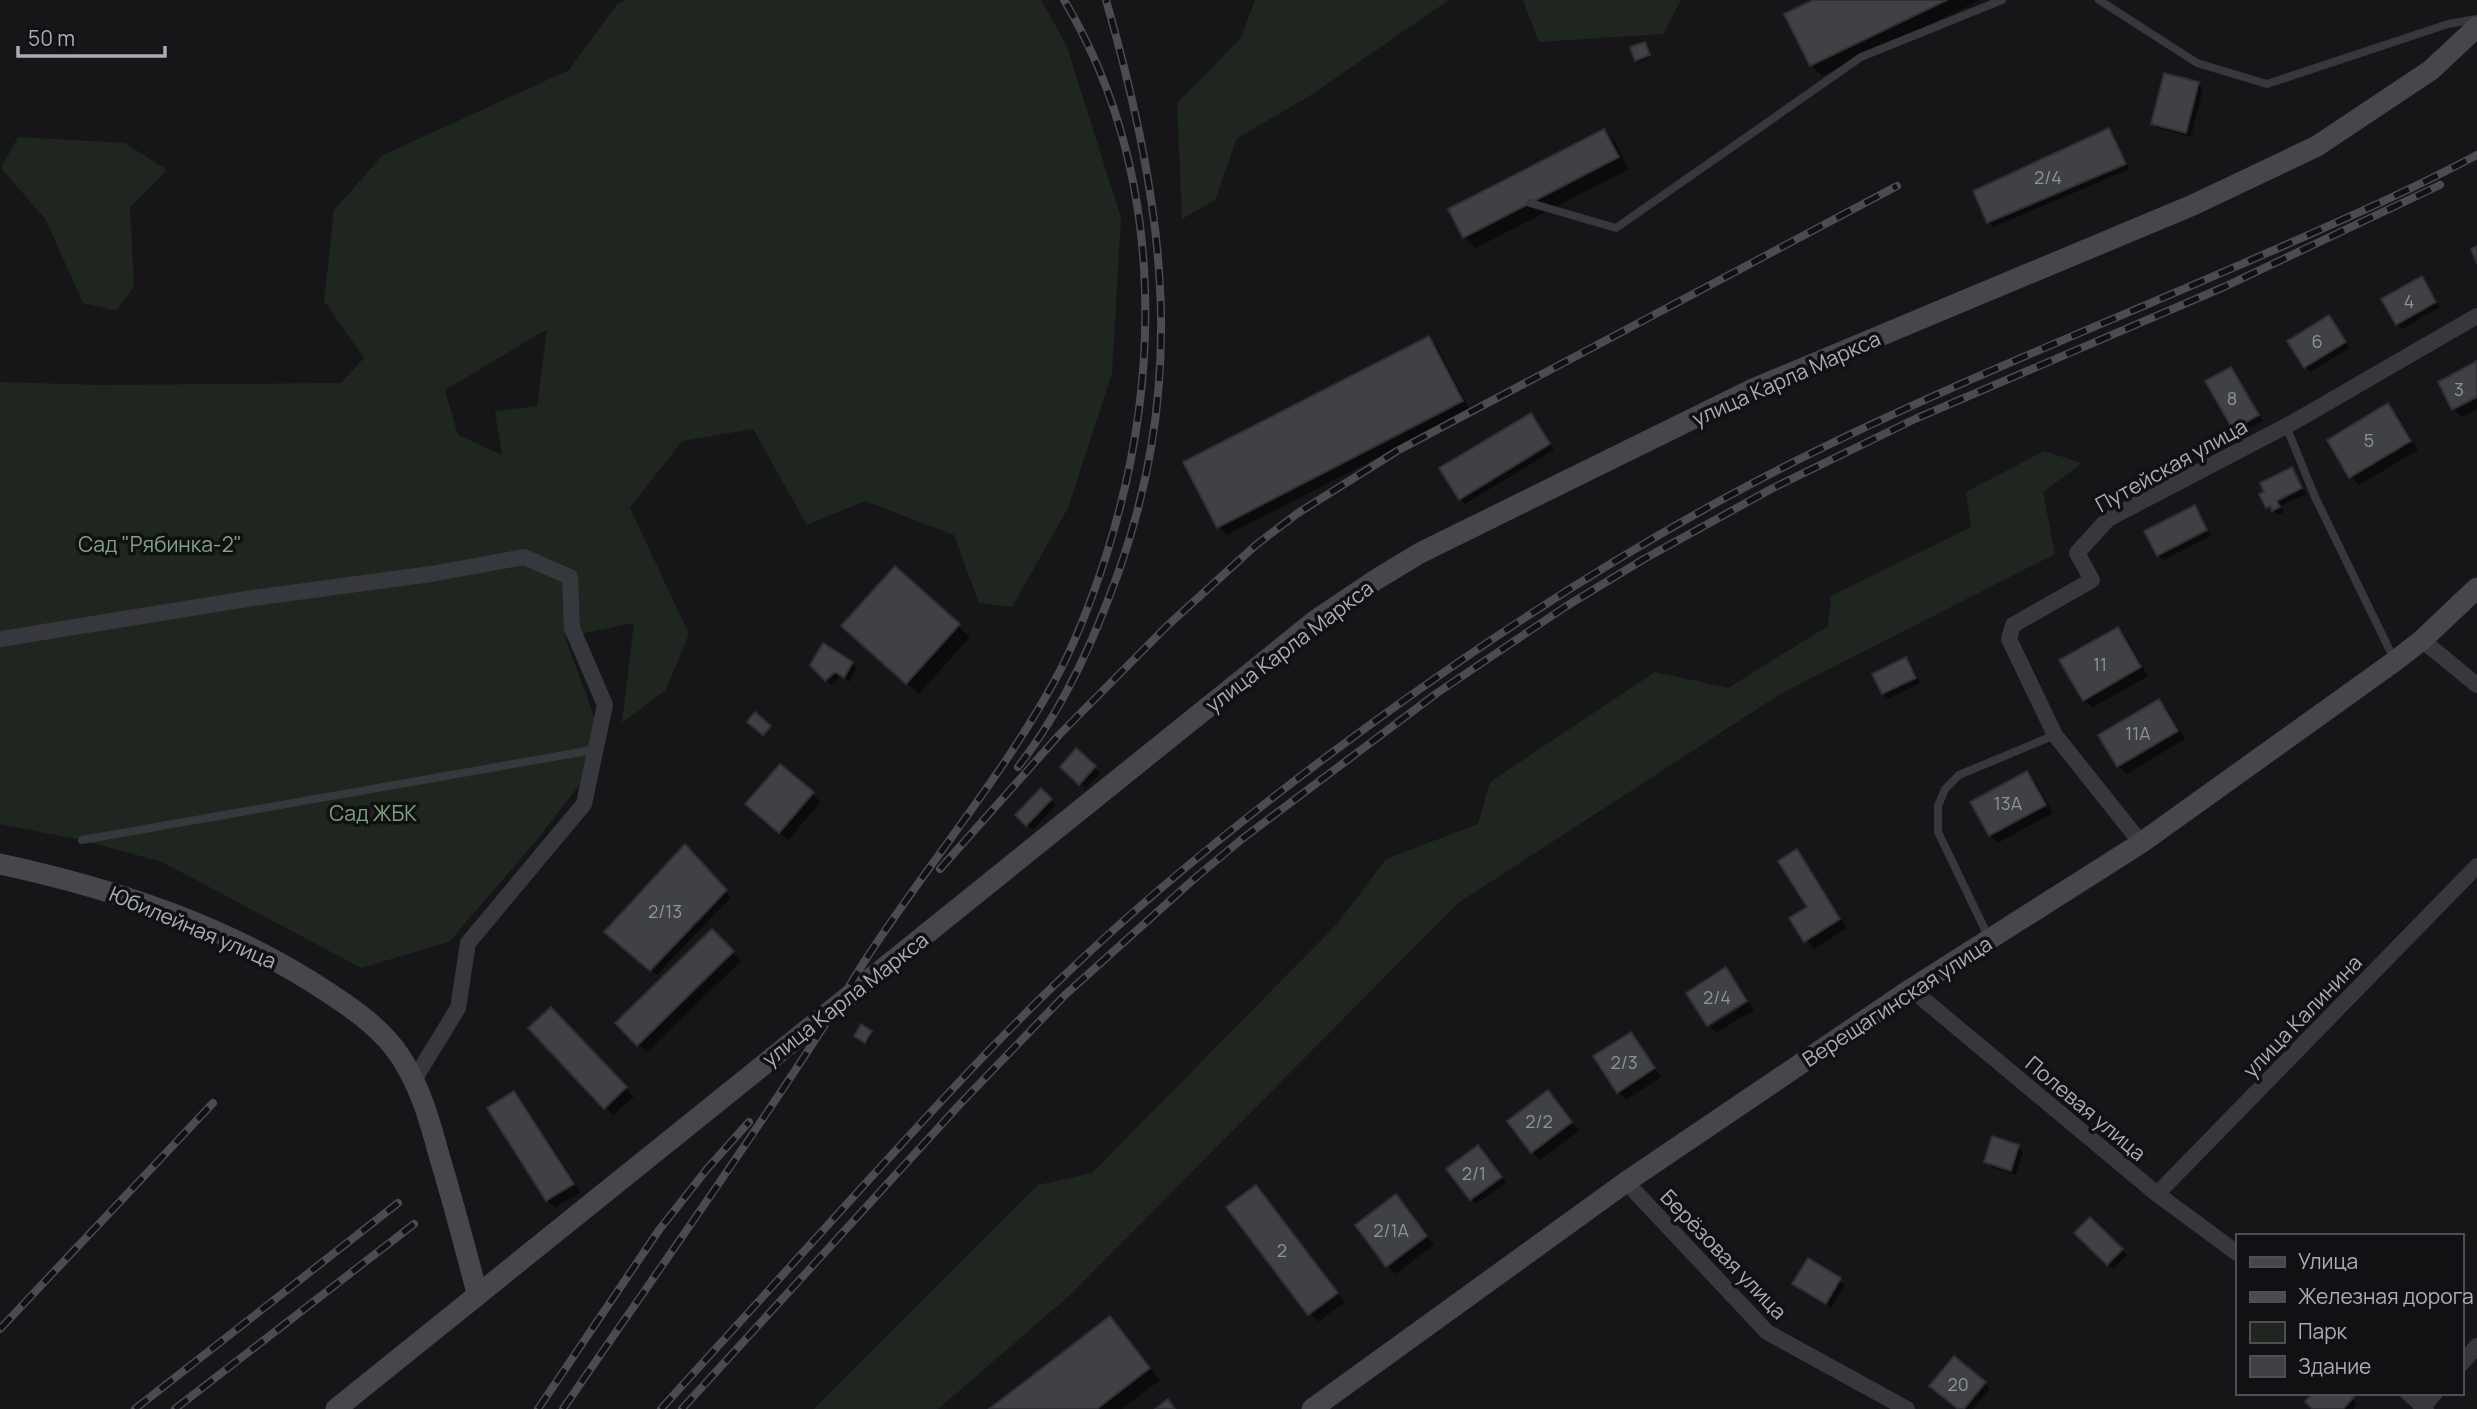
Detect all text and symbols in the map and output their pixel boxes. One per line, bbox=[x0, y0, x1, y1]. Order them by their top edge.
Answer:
scale bar bbox=[18, 14, 164, 58]
text: 50 m bbox=[28, 24, 75, 52]
house number: 2/4 bbox=[2034, 165, 2062, 189]
house number: 4 bbox=[2404, 289, 2414, 313]
street label: улица Карла Маркса bbox=[1687, 324, 1885, 432]
house number: 6 bbox=[2311, 329, 2323, 353]
house number: 3 bbox=[2454, 377, 2464, 401]
house number: 8 bbox=[2227, 386, 2237, 410]
street label: Путейская улица bbox=[2090, 412, 2252, 518]
house number: 5 bbox=[2364, 428, 2374, 452]
park label: Сад "Рябинка-2" bbox=[78, 530, 242, 558]
street label: улица Карла Маркса bbox=[1199, 574, 1379, 718]
house number: 11 bbox=[2093, 652, 2107, 676]
house number: 11А bbox=[2125, 721, 2151, 745]
house number: 13А bbox=[1994, 791, 2023, 815]
park label: Сад ЖБК bbox=[329, 799, 417, 827]
street label: Юбилейная улица bbox=[105, 879, 281, 975]
house number: 2/13 bbox=[648, 899, 682, 923]
street label: улица Карла Маркса bbox=[756, 925, 934, 1073]
street label: Верещагинская улица bbox=[1797, 929, 1997, 1073]
street label: улица Калинина bbox=[2236, 949, 2368, 1083]
house number: 2/4 bbox=[1703, 985, 1731, 1009]
street label: Полевая улица bbox=[2020, 1049, 2152, 1167]
house number: 2/3 bbox=[1610, 1050, 1638, 1074]
house number: 2/2 bbox=[1525, 1109, 1553, 1133]
house number: 2/1 bbox=[1462, 1161, 1486, 1185]
street label: Берёзовая улица bbox=[1655, 1183, 1793, 1325]
house number: 2/1А bbox=[1373, 1218, 1409, 1242]
legend bbox=[2236, 1234, 2463, 1395]
house number: 2 bbox=[1277, 1238, 1287, 1262]
text: Улица bbox=[2298, 1247, 2358, 1275]
text: Железная дорога bbox=[2298, 1282, 2474, 1310]
text: Парк bbox=[2298, 1317, 2348, 1345]
text: Здание bbox=[2298, 1352, 2371, 1380]
house number: 20 bbox=[1947, 1372, 1969, 1396]

